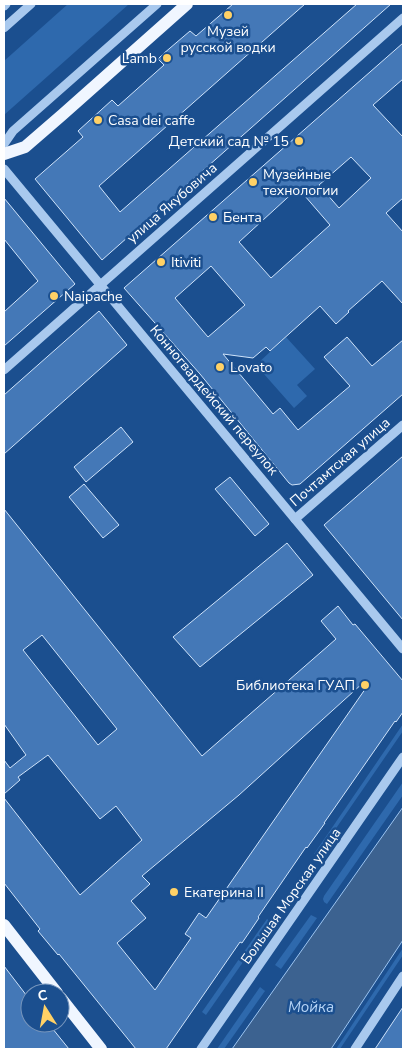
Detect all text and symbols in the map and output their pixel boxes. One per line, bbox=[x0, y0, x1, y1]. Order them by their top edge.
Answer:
marker: Музей русской водки bbox=[222, 9, 234, 21]
place label: Музей русской водки bbox=[180, 22, 276, 57]
place label: Lamb bbox=[122, 49, 157, 68]
marker: Lamb bbox=[161, 52, 173, 64]
place label: Casa dei caffe bbox=[108, 111, 195, 130]
marker: Casa dei caffe bbox=[92, 114, 104, 126]
place label: Детский сад № 15 bbox=[169, 132, 289, 151]
marker: Детский сад № 15 bbox=[293, 135, 305, 147]
street label: улица Якубовича bbox=[123, 159, 221, 247]
place label: Музейные технологии bbox=[263, 165, 339, 200]
marker: Музейные технологии bbox=[247, 176, 259, 188]
place label: Бента bbox=[223, 208, 262, 227]
marker: Бента bbox=[207, 211, 219, 223]
place label: Itiviti bbox=[171, 253, 201, 272]
marker: Itiviti bbox=[155, 256, 167, 268]
place label: Naipache bbox=[64, 287, 123, 306]
marker: Naipache bbox=[48, 290, 60, 302]
street label: Конногвардейский переулок bbox=[145, 321, 283, 480]
place label: Lovato bbox=[230, 358, 273, 377]
marker: Lovato bbox=[214, 361, 226, 373]
street label: Почтамтская улица bbox=[286, 413, 394, 511]
place label: Библиотека ГУАП bbox=[236, 676, 355, 695]
marker: Библиотека ГУАП bbox=[359, 679, 371, 691]
street label: Большая Морская улица bbox=[237, 824, 345, 968]
place label: Екатерина II bbox=[184, 883, 264, 902]
marker: Екатерина II bbox=[168, 886, 180, 898]
north arrow bbox=[20, 983, 70, 1033]
text: С bbox=[36, 985, 50, 1006]
water label: Мойка bbox=[288, 997, 334, 1017]

